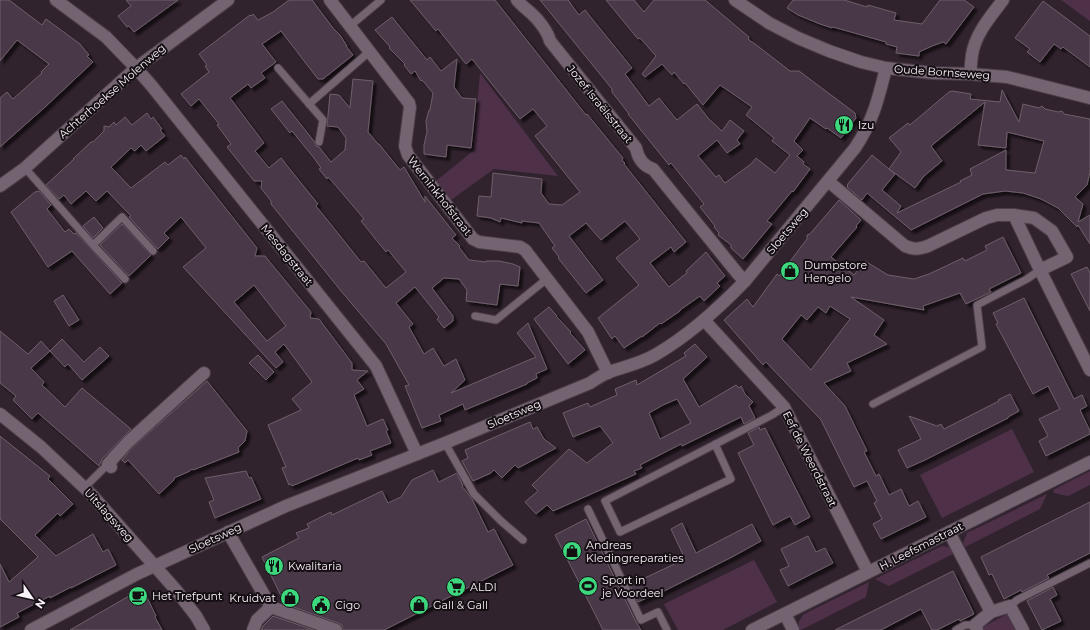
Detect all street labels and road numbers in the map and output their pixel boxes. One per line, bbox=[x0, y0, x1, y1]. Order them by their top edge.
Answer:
street label: Achterhoekse Molenweg bbox=[56, 41, 168, 141]
street label: Jozef Israëlsstraat bbox=[564, 61, 636, 146]
street label: Oude Bornseweg bbox=[894, 62, 990, 82]
street label: Werninkhofstraat bbox=[405, 154, 475, 239]
street label: Sloetsweg bbox=[763, 205, 811, 257]
street label: Mesdagstraat bbox=[258, 221, 316, 289]
street label: Sloetsweg bbox=[485, 396, 543, 432]
street label: Eef de Weerdstraat bbox=[780, 409, 840, 510]
street label: Uitslagsweg bbox=[81, 485, 137, 545]
street label: H. Leefsmastraat bbox=[877, 519, 966, 573]
street label: Sloetsweg bbox=[186, 520, 244, 556]

